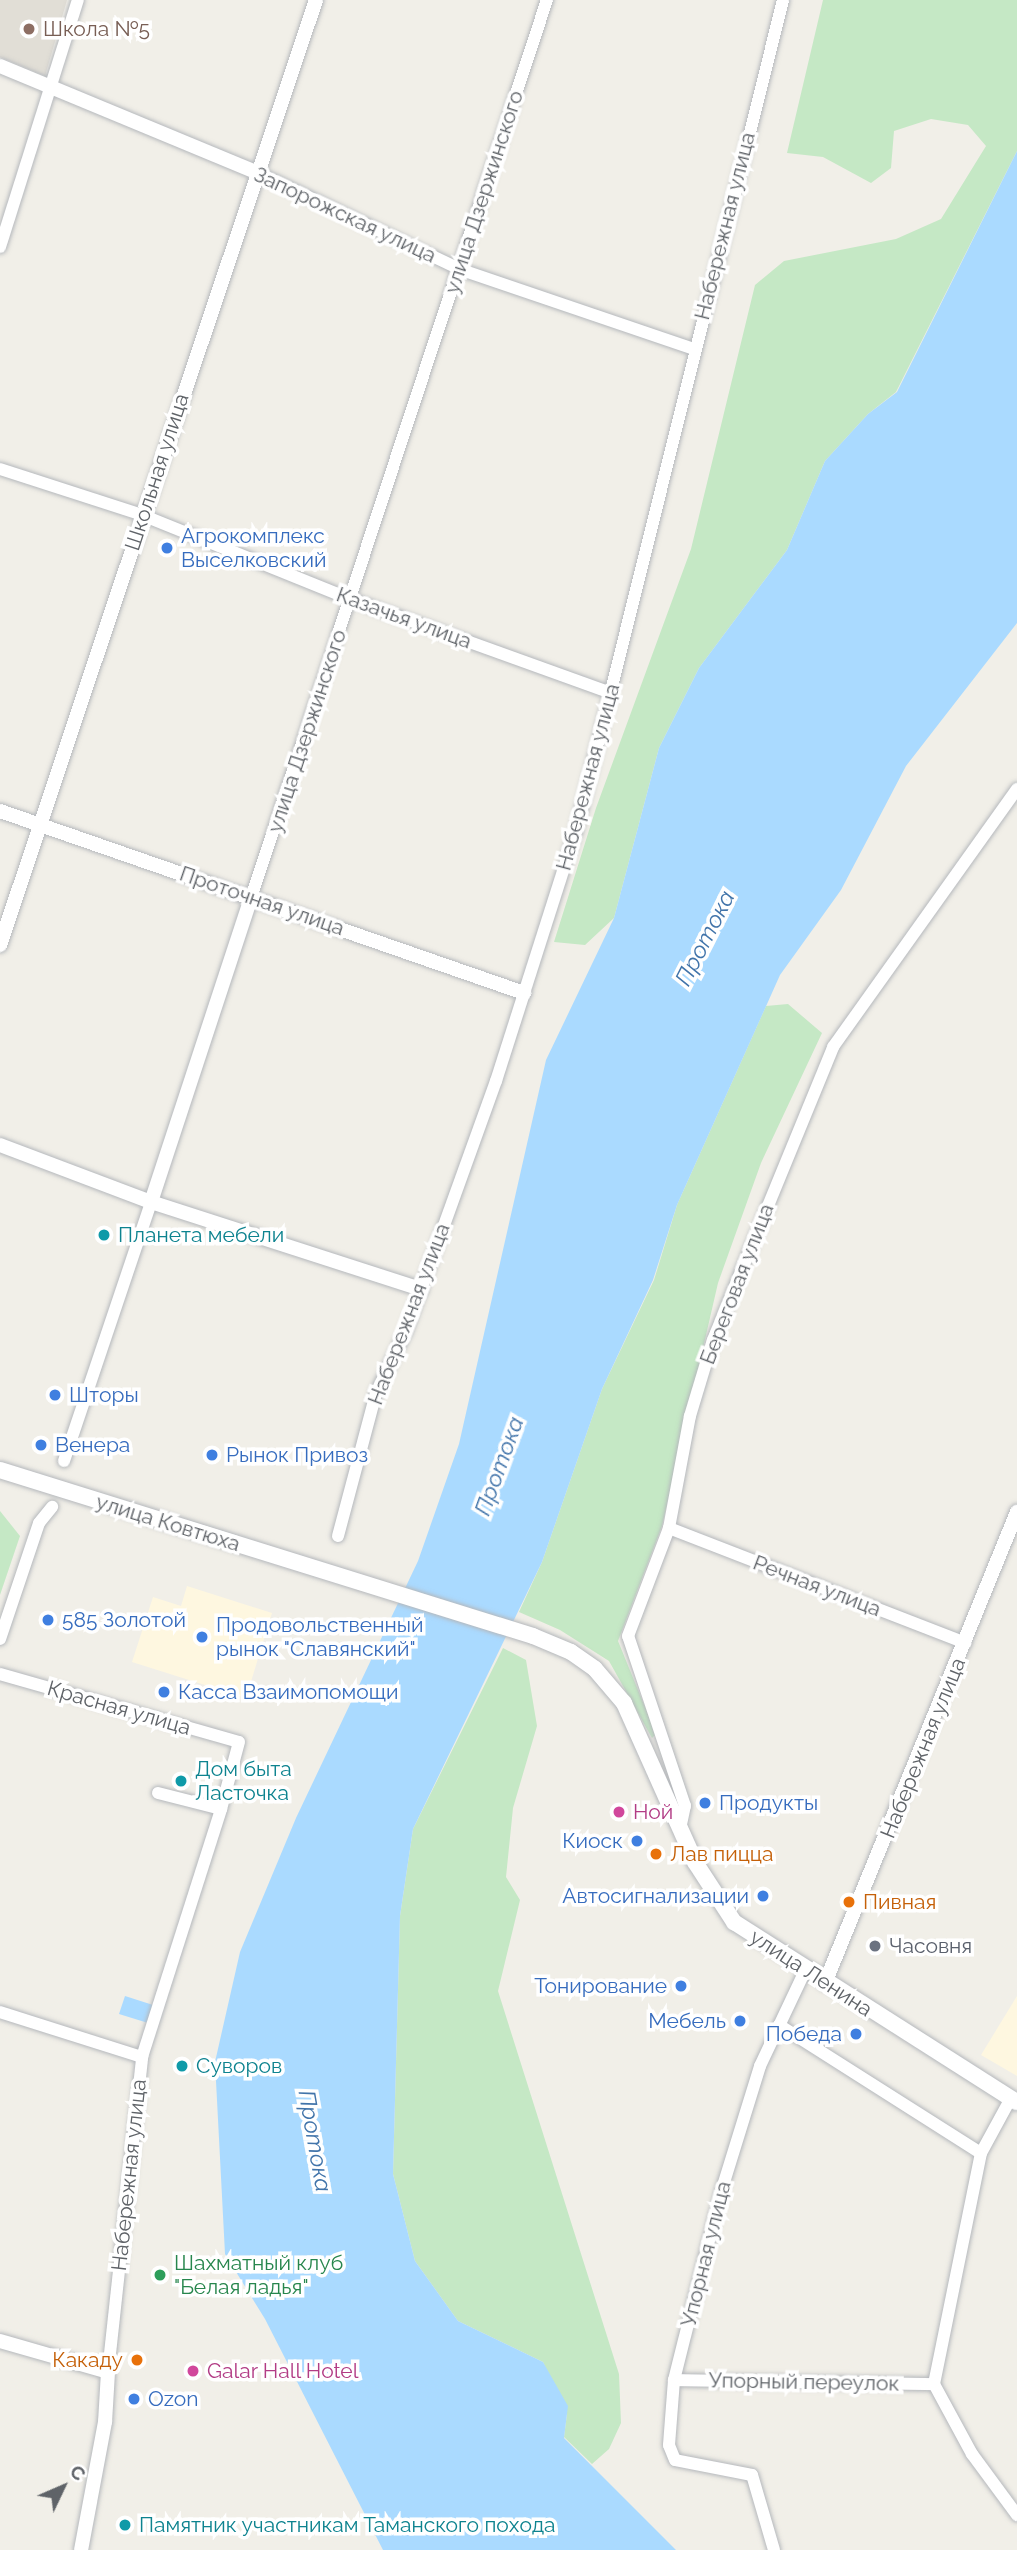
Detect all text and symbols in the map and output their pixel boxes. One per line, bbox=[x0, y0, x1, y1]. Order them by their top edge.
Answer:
place label: Школа №5 bbox=[43, 16, 150, 42]
marker: Школа №5 bbox=[21, 21, 37, 37]
street label: улица Дзержинского bbox=[439, 87, 529, 297]
street label: Набережная улица bbox=[689, 129, 761, 323]
street label: Запорожская улица bbox=[250, 162, 440, 268]
street label: Школьная улица bbox=[120, 390, 194, 554]
place label: Агрокомплекс Выселковский bbox=[181, 523, 326, 573]
marker: Агрокомплекс Выселковский bbox=[159, 540, 175, 556]
street label: Казачья улица bbox=[333, 582, 475, 654]
street label: улица Дзержинского bbox=[262, 626, 352, 836]
street label: Набережная улица bbox=[551, 680, 625, 874]
street label: Проточная улица bbox=[176, 861, 348, 941]
water label: Протока bbox=[669, 886, 741, 990]
street label: Береговая улица bbox=[695, 1200, 779, 1368]
street label: Набережная улица bbox=[363, 1219, 455, 1409]
place label: Планета мебели bbox=[118, 1222, 284, 1248]
marker: Планета мебели bbox=[96, 1227, 112, 1243]
place label: Шторы bbox=[69, 1382, 139, 1408]
marker: Шторы bbox=[47, 1387, 63, 1403]
water label: Протока bbox=[468, 1413, 530, 1519]
place label: Венера bbox=[55, 1432, 130, 1458]
marker: Венера bbox=[33, 1437, 49, 1453]
place label: Рынок Привоз bbox=[226, 1442, 368, 1468]
marker: Рынок Привоз bbox=[204, 1447, 220, 1463]
street label: улица Ковтюха bbox=[93, 1489, 243, 1557]
street label: Речная улица bbox=[749, 1550, 885, 1622]
place label: 585 Золотой bbox=[62, 1607, 186, 1633]
marker: 585 Золотой bbox=[40, 1612, 56, 1628]
place label: Продовольственный рынок "Славянский" bbox=[216, 1612, 423, 1662]
marker: Продовольственный рынок "Славянский" bbox=[194, 1629, 210, 1645]
street label: Набережная улица bbox=[875, 1654, 971, 1842]
street label: Красная улица bbox=[44, 1675, 194, 1741]
place label: Касса Взаимопомощи bbox=[178, 1679, 399, 1705]
marker: Касса Взаимопомощи bbox=[156, 1684, 172, 1700]
place label: Дом быта Ласточка bbox=[195, 1756, 292, 1806]
marker: Дом быта Ласточка bbox=[173, 1773, 189, 1789]
place label: Продукты bbox=[719, 1790, 818, 1816]
marker: Продукты bbox=[697, 1795, 713, 1811]
place label: Ной bbox=[633, 1799, 673, 1825]
marker: Ной bbox=[611, 1804, 627, 1820]
place label: Киоск bbox=[562, 1828, 623, 1854]
marker: Киоск bbox=[629, 1833, 645, 1849]
place label: Лав пицца bbox=[670, 1841, 773, 1867]
marker: Лав пицца bbox=[648, 1846, 664, 1862]
place label: Автосигнализации bbox=[562, 1883, 749, 1909]
marker: Автосигнализации bbox=[755, 1888, 771, 1904]
place label: Пивная bbox=[863, 1889, 936, 1915]
marker: Пивная bbox=[841, 1894, 857, 1910]
street label: улица Ленина bbox=[745, 1924, 877, 2022]
place label: Часовня bbox=[889, 1933, 972, 1959]
marker: Часовня bbox=[867, 1938, 883, 1954]
place label: Тонирование bbox=[534, 1973, 667, 1999]
marker: Тонирование bbox=[673, 1978, 689, 1994]
place label: Мебель bbox=[648, 2008, 726, 2034]
marker: Мебель bbox=[732, 2013, 748, 2029]
place label: Победа bbox=[766, 2021, 842, 2047]
marker: Победа bbox=[848, 2026, 864, 2042]
place label: Суворов bbox=[196, 2053, 282, 2079]
marker: Суворов bbox=[174, 2058, 190, 2074]
street label: Набережная улица bbox=[106, 2078, 152, 2272]
water label: Протока bbox=[292, 2088, 338, 2194]
street label: Упорная улица bbox=[676, 2178, 736, 2330]
place label: Шахматный клуб "Белая ладья" bbox=[174, 2250, 343, 2300]
marker: Шахматный клуб "Белая ладья" bbox=[152, 2267, 168, 2283]
place label: Какаду bbox=[52, 2347, 123, 2373]
marker: Какаду bbox=[129, 2352, 145, 2368]
place label: Galar Hall Hotel bbox=[207, 2358, 360, 2384]
marker: Galar Hall Hotel bbox=[185, 2363, 201, 2379]
street label: Упорный переулок bbox=[708, 2368, 900, 2396]
place label: Ozon bbox=[148, 2386, 199, 2412]
marker: Ozon bbox=[126, 2391, 142, 2407]
north arrow bbox=[28, 2452, 98, 2522]
text: С bbox=[66, 2460, 91, 2485]
place label: Памятник участникам Таманского похода bbox=[139, 2512, 557, 2538]
marker: Памятник участникам Таманского похода bbox=[117, 2517, 133, 2533]

